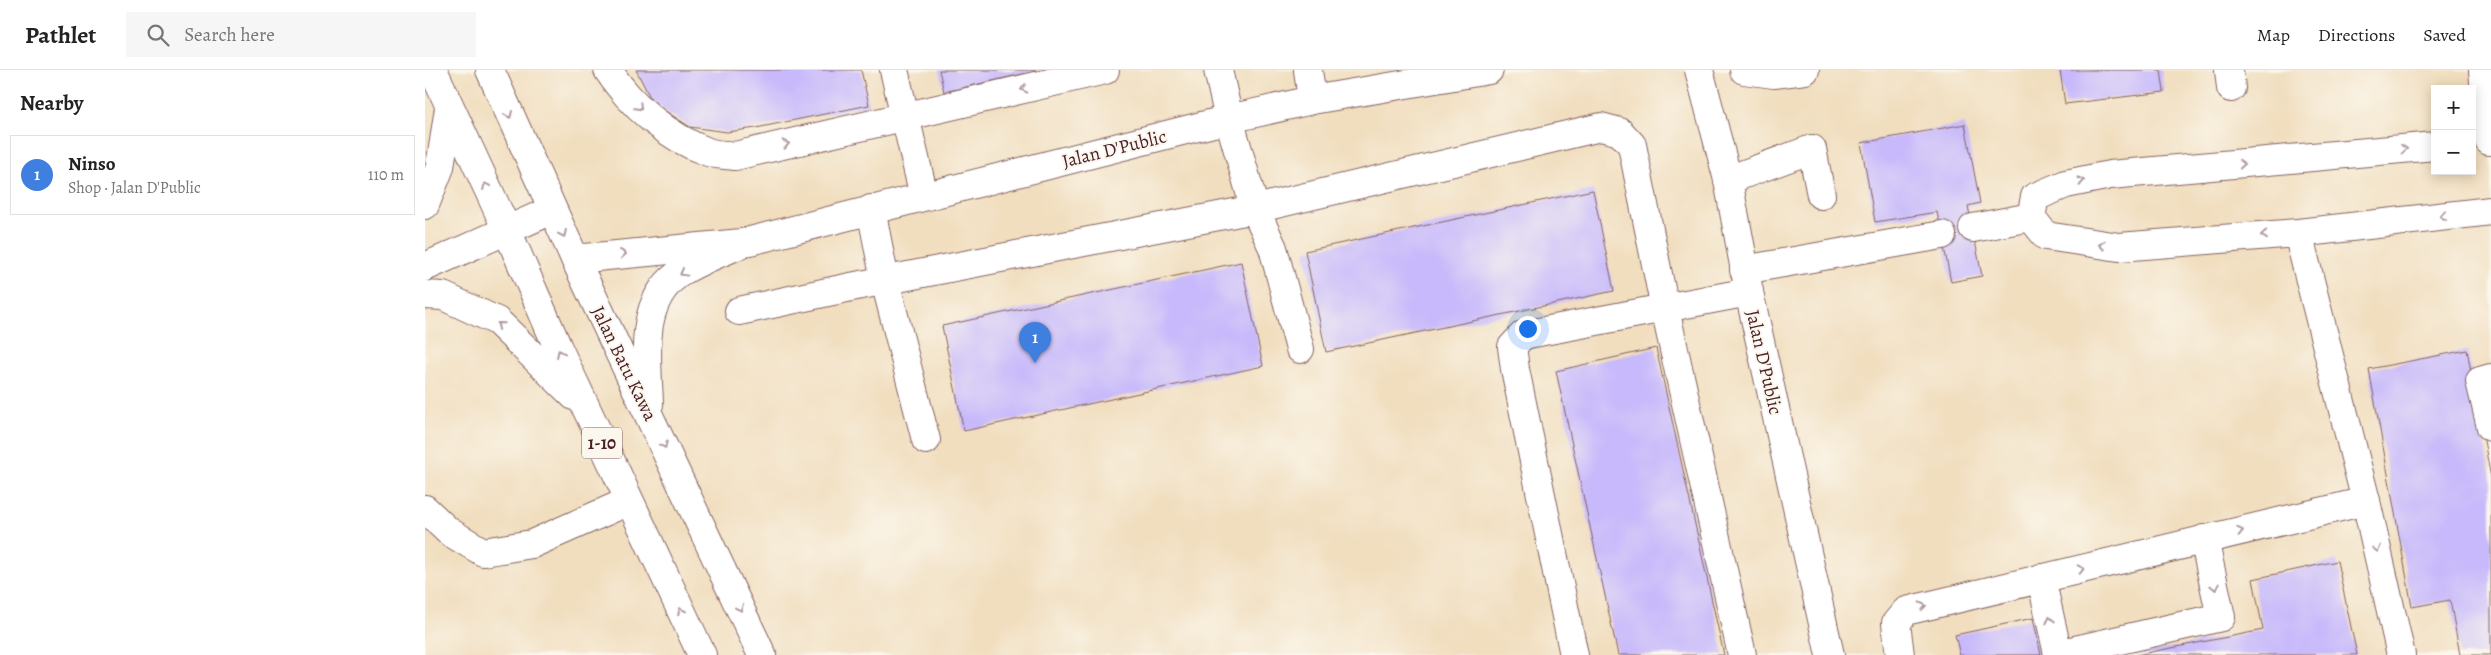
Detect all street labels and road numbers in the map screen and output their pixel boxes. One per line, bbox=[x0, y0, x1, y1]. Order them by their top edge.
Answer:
street label: Jalan D'Public bbox=[1059, 123, 1169, 174]
street label: Jalan Batu Kawa bbox=[585, 302, 663, 425]
street label: Jalan D'Public bbox=[1739, 307, 1789, 417]
road number: 1-10 bbox=[582, 428, 622, 458]

